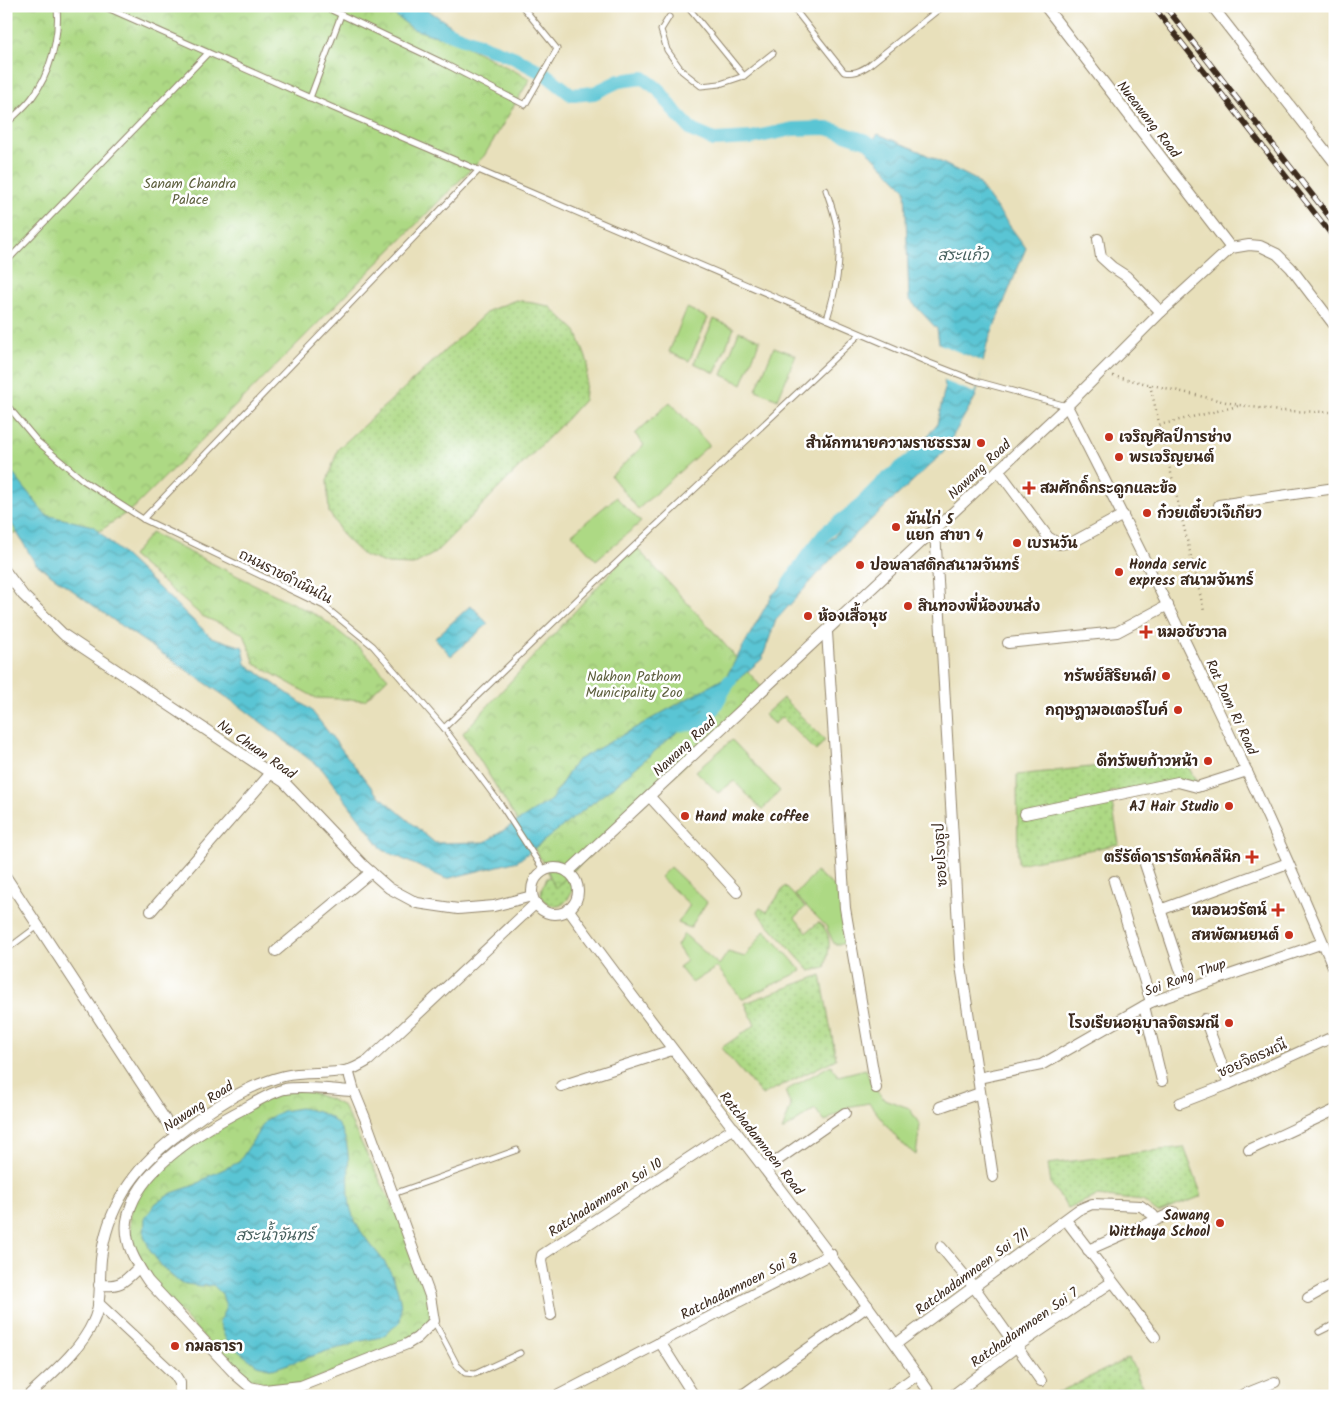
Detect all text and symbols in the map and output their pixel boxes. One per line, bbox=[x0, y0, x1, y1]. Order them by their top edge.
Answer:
street label: Nueawang Road bbox=[1111, 76, 1186, 164]
park label: Sanam Chandra Palace bbox=[144, 173, 236, 211]
water label: สระแก้ว bbox=[938, 244, 990, 268]
place label: เจริญศิลป์การช่าง bbox=[1119, 427, 1232, 449]
marker: เจริญศิลป์การช่าง bbox=[1103, 431, 1115, 443]
place label: สำนักทนายความราชธรรม bbox=[806, 433, 971, 455]
street label: Nawang Road bbox=[943, 434, 1017, 505]
marker: สำนักทนายความราชธรรม bbox=[975, 437, 987, 449]
place label: พรเจริญยนต์ bbox=[1129, 447, 1214, 469]
marker: พรเจริญยนต์ bbox=[1113, 451, 1125, 463]
place label: สมศักดิ์กระดูกและข้อ bbox=[1040, 474, 1177, 500]
marker: สมศักดิ์กระดูกและข้อ bbox=[1022, 481, 1036, 495]
place label: ก๋วยเตี๋ยวเจ๊เกียว bbox=[1157, 498, 1262, 525]
marker: ก๋วยเตี๋ยวเจ๊เกียว bbox=[1141, 507, 1153, 519]
place label: มันไก่ 5 แยก สาขา 4 bbox=[906, 509, 984, 547]
marker: มันไก่ 5 แยก สาขา 4 bbox=[890, 521, 902, 533]
place label: เบรนวัน bbox=[1027, 533, 1078, 555]
marker: เบรนวัน bbox=[1011, 537, 1023, 549]
street label: ถนนราชดำเนินใน bbox=[235, 544, 336, 610]
place label: Honda servic express สนามจันทร์ bbox=[1129, 554, 1254, 592]
place label: ปอพลาสติกสนามจันทร์ bbox=[870, 555, 1020, 577]
marker: ปอพลาสติกสนามจันทร์ bbox=[854, 559, 866, 571]
marker: Honda servic express สนามจันทร์ bbox=[1113, 566, 1125, 578]
place label: สินทองพี่น้องขนส่ง bbox=[918, 592, 1040, 618]
marker: สินทองพี่น้องขนส่ง bbox=[902, 600, 914, 612]
place label: ห้องเสื้อนุช bbox=[818, 601, 887, 628]
marker: ห้องเสื้อนุช bbox=[802, 610, 814, 622]
place label: หมอชัชวาล bbox=[1157, 622, 1227, 644]
marker: หมอชัชวาล bbox=[1139, 625, 1153, 639]
street label: Rat Dam Ri Road bbox=[1199, 656, 1263, 760]
park label: Nakhon Pathom Municipality Zoo bbox=[585, 666, 683, 704]
place label: ทรัพย์สิริยนต์1 bbox=[1064, 666, 1157, 688]
marker: ทรัพย์สิริยนต์1 bbox=[1160, 670, 1172, 682]
place label: กฤษฎามอเตอร์ไบค์ bbox=[1045, 700, 1168, 722]
marker: กฤษฎามอเตอร์ไบค์ bbox=[1172, 704, 1184, 716]
street label: Nawang Road bbox=[648, 711, 722, 782]
street label: Na Chuan Road bbox=[212, 714, 301, 786]
place label: ดีทรัพยก้าวหน้า bbox=[1097, 751, 1198, 773]
marker: ดีทรัพยก้าวหน้า bbox=[1202, 755, 1214, 767]
place label: AJ Hair Studio bbox=[1129, 796, 1220, 818]
marker: AJ Hair Studio bbox=[1223, 800, 1235, 812]
place label: Hand make coffee bbox=[695, 806, 809, 828]
marker: Hand make coffee bbox=[679, 810, 691, 822]
street label: ซอยโรงธูป bbox=[928, 822, 954, 888]
place label: ตรีรัต์ดารารัตน์คลีนิก bbox=[1104, 847, 1241, 869]
marker: ตรีรัต์ดารารัตน์คลีนิก bbox=[1245, 850, 1259, 864]
place label: หมอนวรัตน์ bbox=[1192, 900, 1267, 922]
marker: หมอนวรัตน์ bbox=[1271, 903, 1285, 917]
place label: สหพัฒนยนต์ bbox=[1192, 925, 1279, 947]
marker: สหพัฒนยนต์ bbox=[1283, 929, 1295, 941]
street label: Soi Rong Thup bbox=[1141, 953, 1230, 1003]
place label: โรงเรียนอนุบาลจิตรมณี bbox=[1068, 1013, 1219, 1035]
marker: โรงเรียนอนุบาลจิตรมณี bbox=[1223, 1017, 1235, 1029]
street label: ซอยจิตรมณี bbox=[1214, 1034, 1291, 1084]
street label: Nawang Road bbox=[159, 1075, 239, 1138]
street label: Ratchadamnoen Road bbox=[714, 1087, 809, 1201]
street label: Ratchadamnoen Soi 10 bbox=[544, 1153, 667, 1243]
place label: Sawang Witthaya School bbox=[1109, 1205, 1210, 1243]
marker: Sawang Witthaya School bbox=[1214, 1217, 1226, 1229]
water label: สระน้ำจันทร์ bbox=[236, 1221, 318, 1248]
street label: Ratchadamnoen Soi 7/1 bbox=[911, 1223, 1034, 1321]
street label: Ratchadamnoen Soi 8 bbox=[677, 1247, 803, 1326]
street label: Ratchadamnoen Soi 7 bbox=[966, 1282, 1084, 1373]
place label: กมลธารา bbox=[185, 1336, 243, 1358]
marker: กมลธารา bbox=[169, 1340, 181, 1352]

